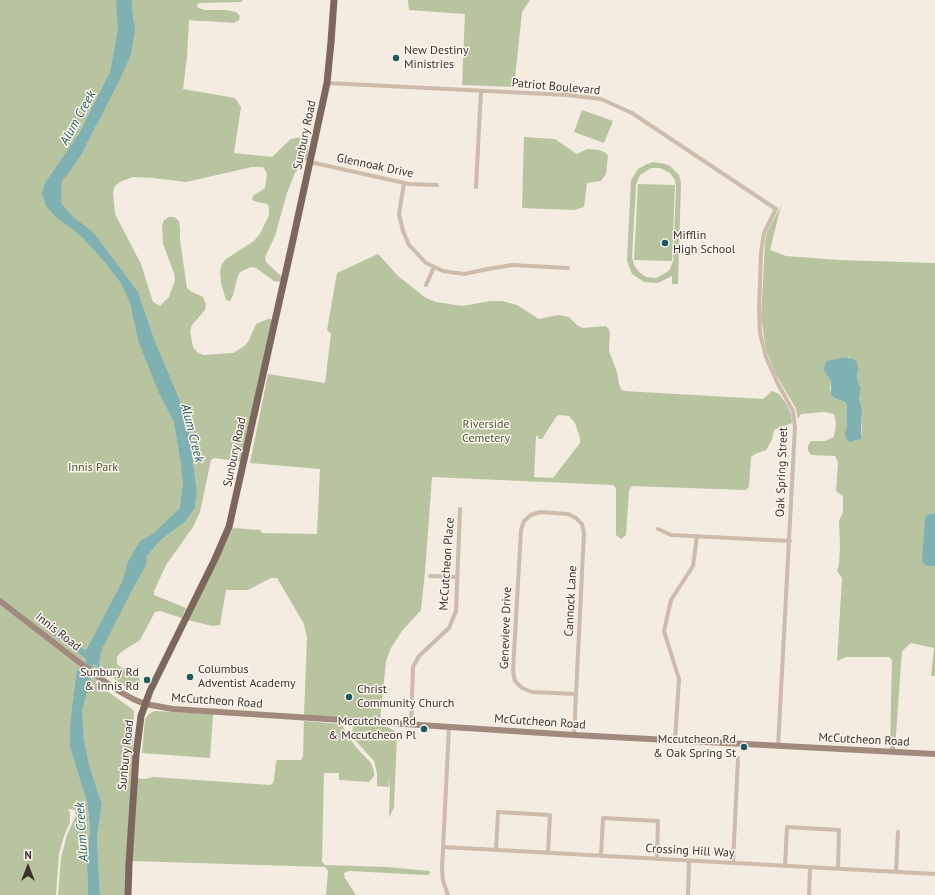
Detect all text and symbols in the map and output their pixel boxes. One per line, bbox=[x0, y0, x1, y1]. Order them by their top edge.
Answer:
place label: New Destiny Ministries bbox=[404, 44, 468, 72]
marker: New Destiny Ministries bbox=[391, 53, 401, 63]
street label: Patriot Boulevard bbox=[511, 76, 601, 98]
water label: Alum Creek bbox=[57, 88, 99, 148]
street label: Sunbury Road bbox=[291, 99, 319, 171]
street label: Glennoak Drive bbox=[335, 151, 415, 181]
place label: Mifflin High School bbox=[673, 229, 735, 257]
marker: Mifflin High School bbox=[660, 238, 670, 248]
water label: Alum Creek bbox=[177, 402, 207, 464]
street label: Sunbury Road bbox=[221, 416, 249, 488]
park label: Riverside Cemetery bbox=[462, 418, 510, 446]
street label: Oak Spring Street bbox=[773, 427, 791, 517]
park label: Innis Park bbox=[68, 461, 118, 475]
street label: McCutcheon Place bbox=[437, 517, 457, 611]
street label: Cannock Lane bbox=[562, 565, 580, 637]
street label: Genevieve Drive bbox=[497, 587, 515, 669]
street label: Innis Road bbox=[32, 610, 84, 654]
place label: Columbus Adventist Academy bbox=[198, 663, 296, 691]
place label: Sunbury Rd & Innis Rd bbox=[80, 666, 139, 694]
marker: Columbus Adventist Academy bbox=[185, 672, 195, 682]
marker: Sunbury Rd & Innis Rd bbox=[142, 675, 152, 685]
place label: Christ Community Church bbox=[357, 683, 454, 711]
street label: McCutcheon Road bbox=[171, 691, 263, 711]
marker: Christ Community Church bbox=[344, 692, 354, 702]
street label: McCutcheon Road bbox=[494, 712, 586, 732]
place label: Mccutcheon Rd & Mccutcheon Pl bbox=[328, 715, 416, 743]
street label: Sunbury Road bbox=[115, 719, 137, 791]
marker: Mccutcheon Rd & Mccutcheon Pl bbox=[419, 724, 429, 734]
street label: McCutcheon Road bbox=[818, 730, 910, 750]
place label: Mccutcheon Rd & Oak Spring St bbox=[653, 733, 736, 761]
marker: Mccutcheon Rd & Oak Spring St bbox=[739, 742, 749, 752]
water label: Alum Creek bbox=[72, 802, 92, 862]
street label: Crossing Hill Way bbox=[645, 841, 735, 861]
north arrow bbox=[8, 847, 48, 887]
text: N bbox=[24, 848, 32, 862]

